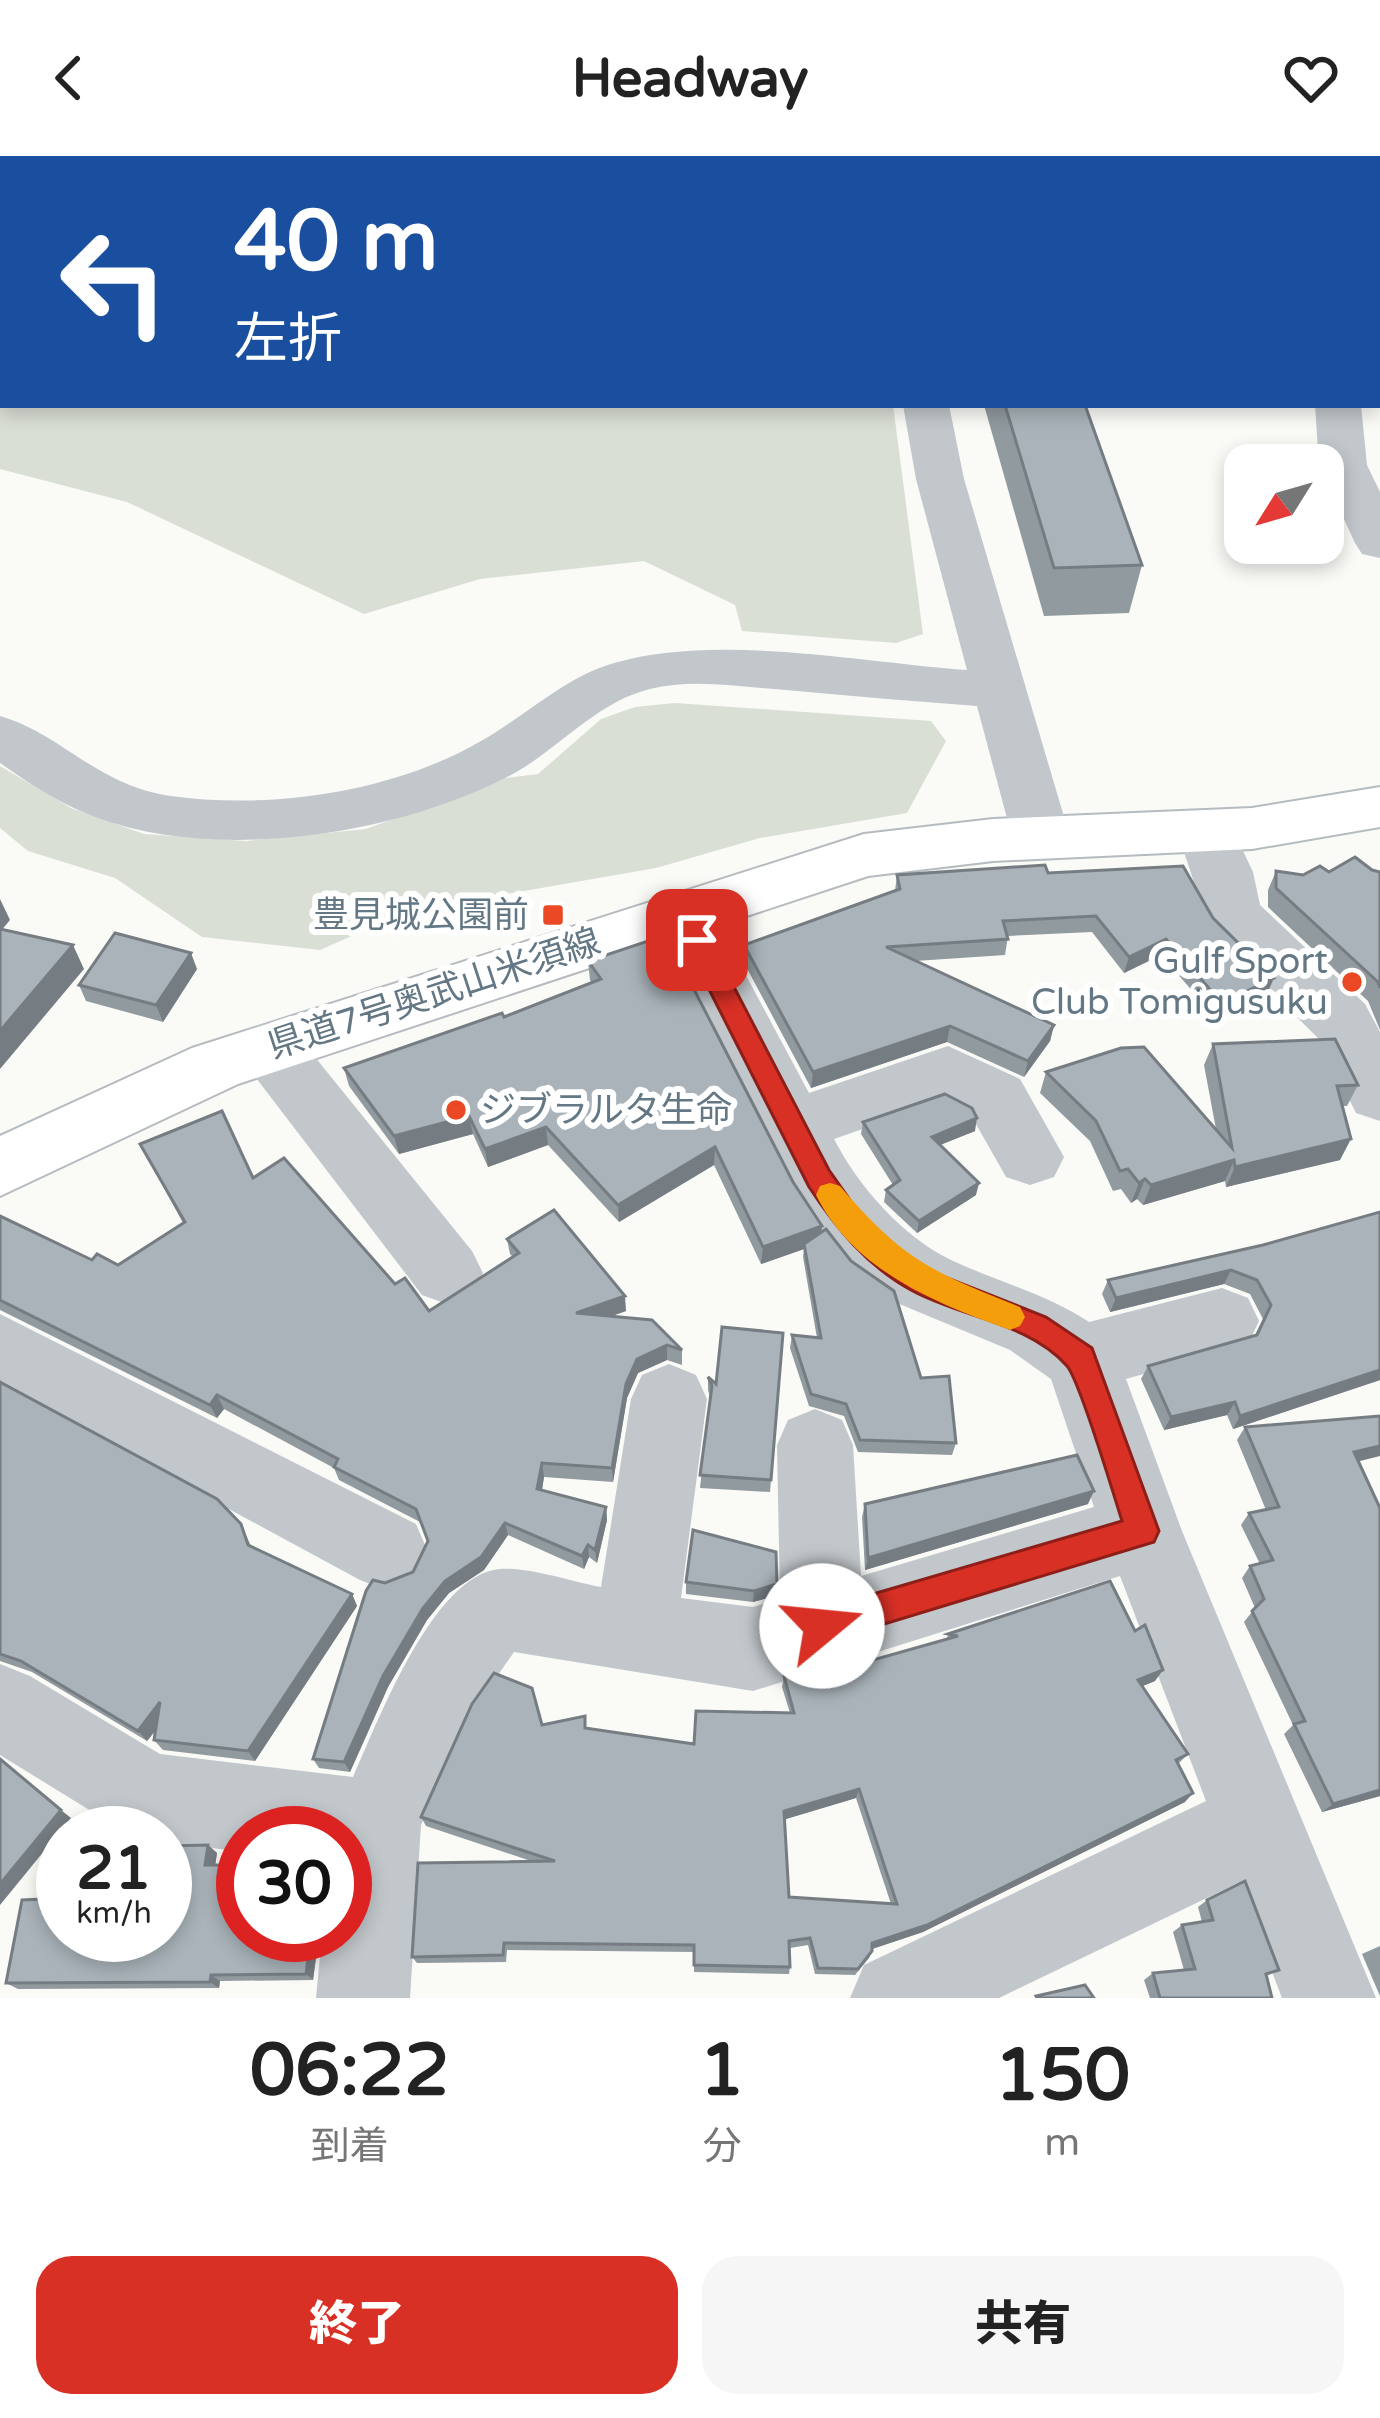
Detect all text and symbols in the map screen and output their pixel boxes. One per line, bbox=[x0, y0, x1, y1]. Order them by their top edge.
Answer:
icon: back bbox=[36, 45, 102, 111]
icon: heart bbox=[1278, 45, 1344, 111]
text: Headway bbox=[572, 46, 808, 111]
text: 40 m bbox=[234, 192, 438, 293]
icon: left bbox=[36, 204, 192, 360]
text: 左折 bbox=[234, 307, 342, 372]
north arrow bbox=[1224, 444, 1344, 564]
map controls bbox=[1224, 444, 1344, 564]
pin bbox=[646, 889, 748, 991]
place label: 豊見城公園前 bbox=[313, 894, 529, 937]
marker: 豊見城公園前 bbox=[540, 902, 566, 928]
icon: arrive bbox=[664, 907, 730, 973]
street label: 県道7号奥武山米須線 bbox=[263, 920, 605, 1068]
place label: Gulf Sport Club Tomigusuku bbox=[1031, 940, 1328, 1024]
marker: Gulf Sport Club Tomigusuku bbox=[1339, 969, 1365, 995]
place label: ジブラルタ生命 bbox=[480, 1089, 732, 1132]
marker: ジブラルタ生命 bbox=[443, 1097, 469, 1123]
position arrow bbox=[759, 1563, 885, 1689]
speed limit sign: 30 bbox=[216, 1806, 372, 1962]
text: 21 bbox=[76, 1833, 152, 1905]
text: km/h bbox=[76, 1895, 152, 1932]
text: 06:22 bbox=[250, 2028, 449, 2115]
text: 1 bbox=[699, 2028, 745, 2115]
text: 150 bbox=[994, 2033, 1130, 2120]
text: m bbox=[1044, 2119, 1080, 2166]
text: 到着 bbox=[311, 2123, 389, 2170]
text: 分 bbox=[702, 2123, 741, 2170]
button: 終了 bbox=[36, 2256, 678, 2394]
button: 共有 bbox=[702, 2256, 1344, 2394]

